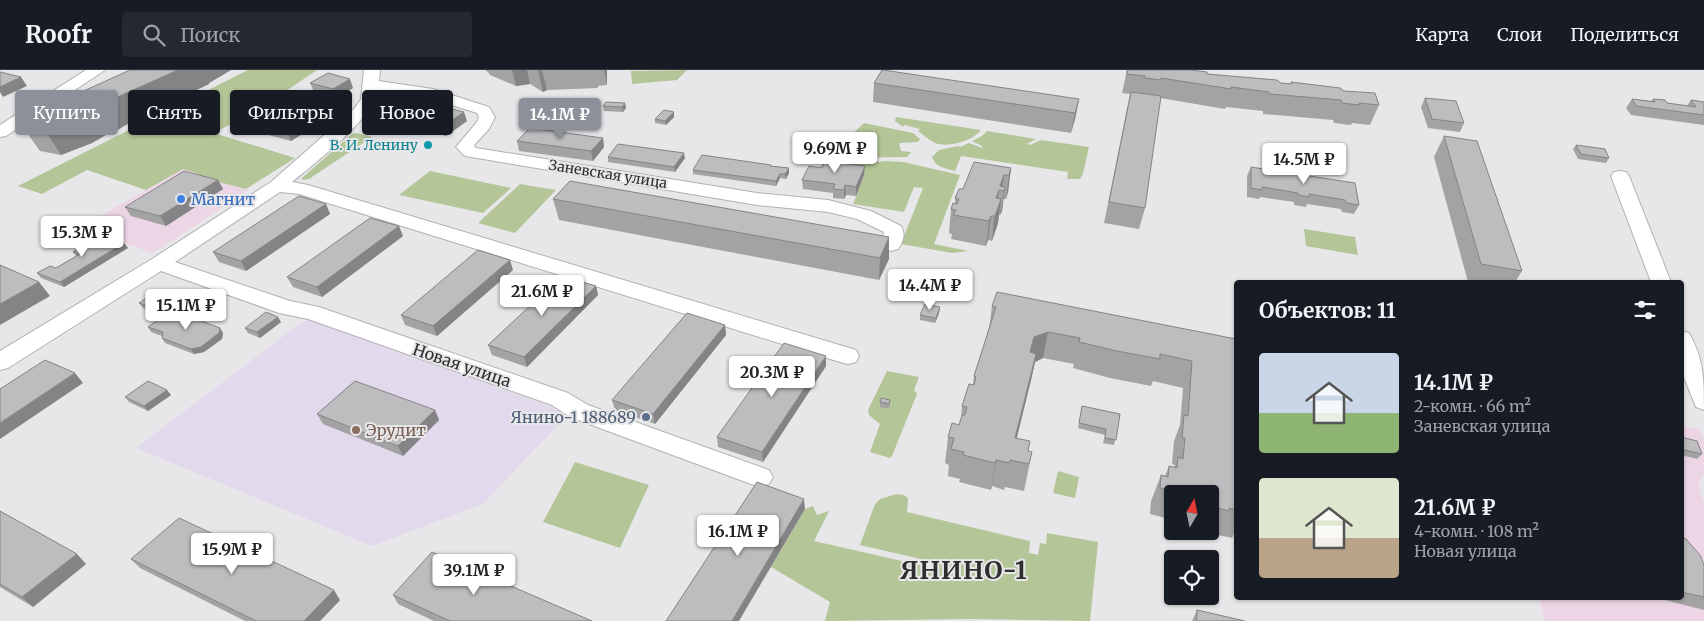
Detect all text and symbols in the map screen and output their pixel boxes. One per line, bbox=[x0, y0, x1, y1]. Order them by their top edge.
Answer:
search box bbox=[122, 12, 472, 57]
text: Roofr bbox=[25, 19, 92, 50]
icon: search bbox=[140, 21, 168, 49]
text: Поиск bbox=[180, 23, 240, 47]
text: Карта bbox=[1415, 23, 1469, 46]
text: Слои bbox=[1497, 23, 1542, 46]
text: Поделиться bbox=[1570, 23, 1679, 46]
chip: Купить bbox=[15, 90, 118, 135]
chip: Снять bbox=[128, 90, 220, 135]
chip: Фильтры bbox=[230, 90, 352, 135]
chip: Новое bbox=[362, 90, 453, 135]
pin: 14.1M ₽ bbox=[514, 98, 606, 140]
text: 14.1M ₽ bbox=[530, 104, 590, 124]
pin: 9.69M ₽ bbox=[789, 132, 881, 174]
place label: В. И. Ленину bbox=[330, 136, 419, 154]
text: 9.69M ₽ bbox=[803, 138, 867, 158]
marker: В. И. Ленину bbox=[422, 139, 434, 151]
pin: 14.5M ₽ bbox=[1258, 142, 1350, 185]
text: 14.5M ₽ bbox=[1273, 149, 1335, 169]
street label: Заневская улица bbox=[548, 156, 669, 192]
place label: Магнит bbox=[191, 189, 256, 209]
marker: Магнит bbox=[175, 193, 187, 205]
pin: 15.3M ₽ bbox=[36, 216, 128, 258]
text: 15.3M ₽ bbox=[52, 222, 112, 242]
pin: 14.4M ₽ bbox=[884, 268, 976, 311]
pin: 21.6M ₽ bbox=[496, 274, 588, 317]
text: 14.4M ₽ bbox=[899, 275, 961, 295]
text: 21.6M ₽ bbox=[511, 281, 573, 301]
pin: 15.1M ₽ bbox=[140, 288, 232, 331]
text: 15.1M ₽ bbox=[156, 295, 216, 315]
icon: filters bbox=[1631, 296, 1659, 324]
text: Объектов: 11 bbox=[1259, 297, 1396, 324]
street label: Новая улица bbox=[410, 339, 514, 391]
pin: 20.3M ₽ bbox=[726, 356, 818, 398]
text: 20.3M ₽ bbox=[740, 362, 804, 382]
text: 14.1M ₽ bbox=[1414, 369, 1493, 396]
icon: home bbox=[1299, 373, 1359, 433]
text: 2-комн. · 66 m² bbox=[1414, 396, 1531, 416]
place label: Янино-1 188689 bbox=[511, 407, 636, 427]
marker: Янино-1 188689 bbox=[640, 411, 652, 423]
text: Заневская улица bbox=[1414, 416, 1550, 436]
place label: Эрудит bbox=[366, 420, 426, 440]
marker: Эрудит bbox=[350, 424, 362, 436]
north arrow bbox=[1164, 485, 1219, 540]
map controls bbox=[1164, 485, 1219, 605]
text: 21.6M ₽ bbox=[1414, 494, 1496, 521]
icon: home bbox=[1299, 498, 1359, 558]
pin: 16.1M ₽ bbox=[692, 514, 784, 557]
text: 16.1M ₽ bbox=[708, 521, 768, 541]
text: 4-комн. · 108 m² bbox=[1414, 521, 1539, 541]
pin: 15.9M ₽ bbox=[186, 532, 278, 575]
text: 15.9M ₽ bbox=[202, 539, 262, 559]
text: Новая улица bbox=[1414, 541, 1517, 561]
button: locate bbox=[1164, 550, 1219, 605]
pin: 39.1M ₽ bbox=[428, 554, 520, 596]
district label: ЯНИНО-1 bbox=[900, 554, 1028, 586]
text: 39.1M ₽ bbox=[443, 560, 505, 580]

